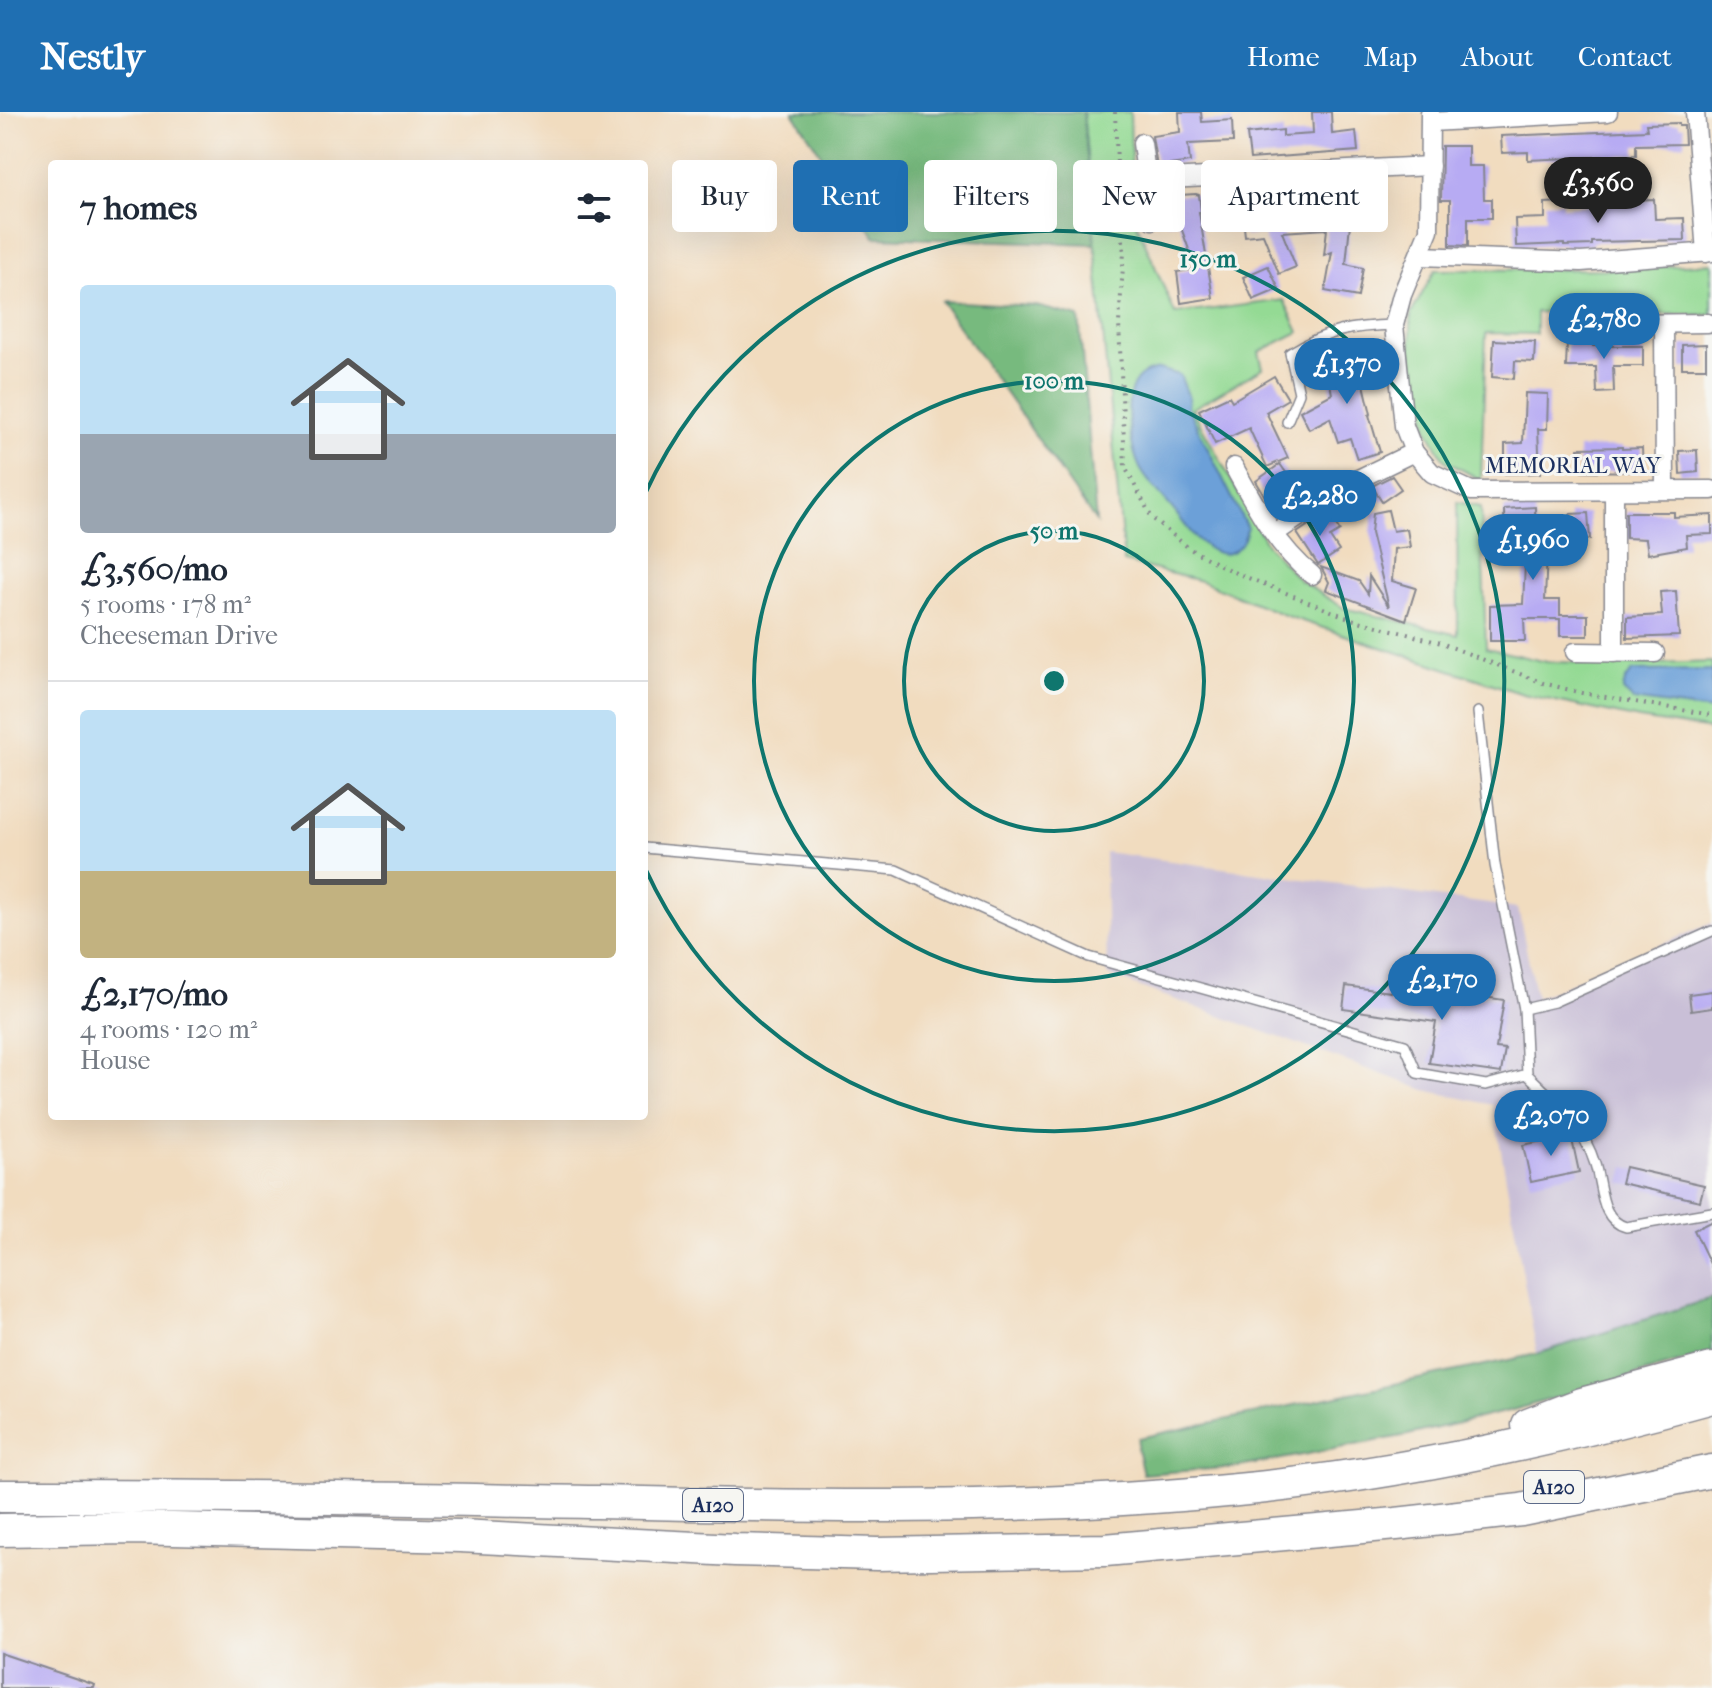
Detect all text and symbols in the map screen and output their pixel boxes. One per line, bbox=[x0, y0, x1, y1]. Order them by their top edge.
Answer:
text: Nestly bbox=[40, 34, 145, 79]
text: Home bbox=[1247, 40, 1320, 73]
text: Map bbox=[1364, 40, 1417, 73]
text: About bbox=[1461, 40, 1534, 73]
text: Contact bbox=[1578, 40, 1672, 73]
pin: £3,560 bbox=[1533, 157, 1663, 225]
chip: Buy bbox=[672, 160, 777, 232]
chip: Rent bbox=[793, 160, 908, 232]
chip: Filters bbox=[924, 160, 1057, 232]
chip: New bbox=[1073, 160, 1185, 232]
chip: Apartment bbox=[1201, 160, 1388, 232]
text: £3,560 bbox=[1562, 167, 1634, 198]
icon: filters bbox=[572, 186, 616, 230]
text: 7 homes bbox=[80, 188, 197, 228]
text: 150 m bbox=[1179, 245, 1238, 273]
pin: £2,780 bbox=[1539, 293, 1669, 361]
text: £2,780 bbox=[1567, 303, 1641, 334]
icon: home bbox=[276, 337, 420, 481]
pin: £1,370 bbox=[1282, 338, 1412, 406]
text: £1,370 bbox=[1312, 348, 1382, 379]
text: 100 m bbox=[1024, 367, 1085, 395]
street label: MEMORIAL WAY bbox=[1485, 453, 1662, 479]
pin: £2,280 bbox=[1255, 470, 1385, 538]
text: £2,280 bbox=[1282, 480, 1358, 511]
pin: £1,960 bbox=[1468, 514, 1598, 582]
text: 50 m bbox=[1030, 517, 1079, 545]
text: £1,960 bbox=[1496, 524, 1570, 555]
text: £3,560/mo bbox=[80, 549, 228, 589]
text: 5 rooms · 178 m² bbox=[80, 589, 251, 620]
text: Cheeseman Drive bbox=[80, 620, 278, 651]
centre of rings bbox=[1040, 667, 1068, 695]
icon: home bbox=[276, 762, 420, 906]
pin: £2,170 bbox=[1377, 954, 1507, 1022]
text: £2,170 bbox=[1406, 964, 1478, 995]
text: £2,170/mo bbox=[80, 974, 228, 1014]
text: 4 rooms · 120 m² bbox=[80, 1014, 257, 1045]
text: House bbox=[80, 1045, 150, 1076]
pin: £2,070 bbox=[1486, 1090, 1616, 1158]
text: £2,070 bbox=[1512, 1100, 1590, 1131]
road number: A120 bbox=[1524, 1471, 1584, 1503]
road number: A120 bbox=[683, 1489, 743, 1521]

